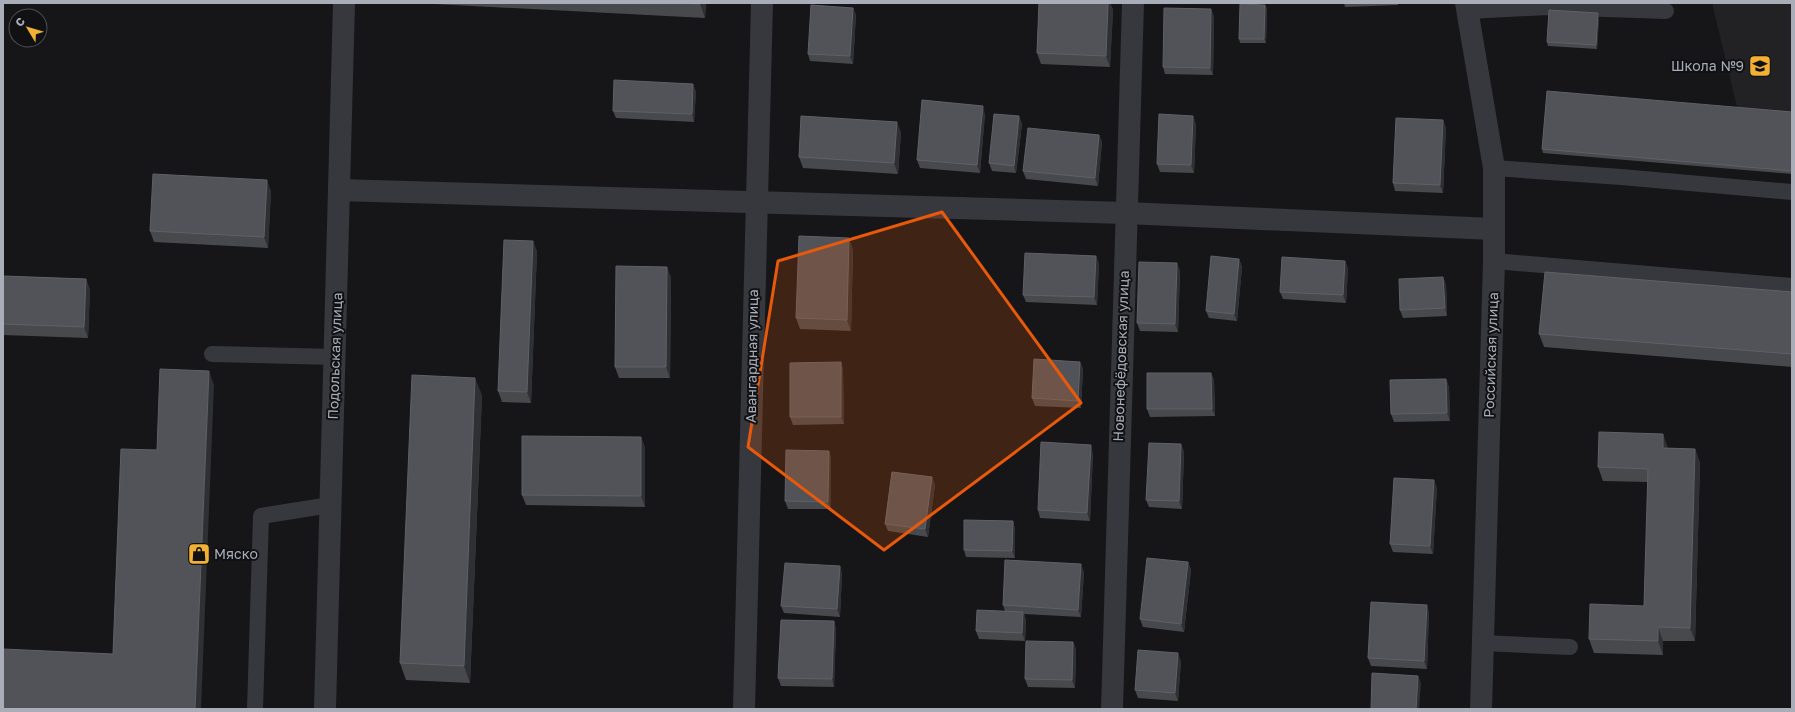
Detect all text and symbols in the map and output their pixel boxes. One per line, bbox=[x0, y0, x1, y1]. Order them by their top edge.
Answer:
north arrow bbox=[8, 8, 48, 48]
text: С bbox=[12, 14, 27, 29]
school or university icon: Школа №9 bbox=[1747, 53, 1773, 79]
place label: Школа №9 bbox=[1671, 57, 1744, 74]
street label: Новонефёдовская улица bbox=[1109, 270, 1132, 442]
street label: Авангардная улица bbox=[742, 289, 761, 423]
street label: Подольская улица bbox=[324, 292, 345, 420]
street label: Российская улица bbox=[1480, 292, 1501, 418]
shop icon: Мяско bbox=[186, 541, 212, 567]
place label: Мяско bbox=[214, 545, 258, 562]

